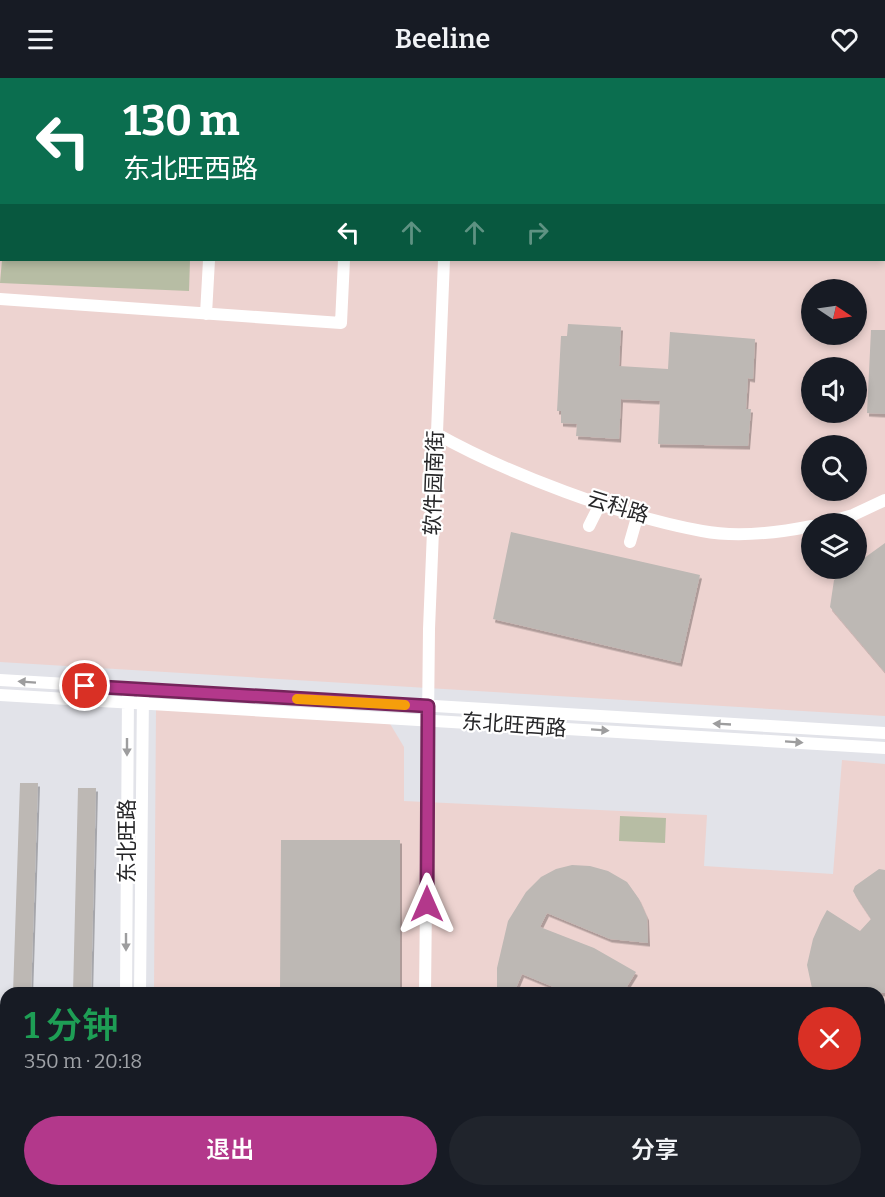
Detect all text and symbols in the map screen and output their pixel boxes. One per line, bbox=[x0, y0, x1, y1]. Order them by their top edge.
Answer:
icon: menu bbox=[24, 23, 57, 56]
text: Beeline bbox=[395, 23, 490, 55]
icon: heart bbox=[828, 23, 861, 56]
text: 130 m bbox=[123, 96, 240, 146]
icon: left bbox=[24, 102, 102, 180]
text: 东北旺西路 bbox=[123, 153, 258, 185]
icon: left bbox=[332, 216, 365, 249]
icon: ahead bbox=[395, 216, 428, 249]
icon: ahead bbox=[458, 216, 491, 249]
icon: right bbox=[521, 216, 554, 249]
north arrow bbox=[801, 279, 867, 345]
map controls bbox=[801, 279, 867, 579]
button: sound bbox=[801, 357, 867, 423]
street label: 软件园南街 bbox=[419, 430, 449, 536]
button: search bbox=[801, 435, 867, 501]
street label: 云科路 bbox=[584, 485, 652, 529]
button: layers bbox=[801, 513, 867, 579]
pin bbox=[59, 660, 110, 711]
icon: arrive bbox=[68, 669, 101, 702]
one-way arrow bbox=[18, 677, 37, 687]
street label: 东北旺西路 bbox=[461, 708, 567, 742]
one-way arrow bbox=[712, 719, 731, 728]
one-way arrow bbox=[590, 726, 609, 735]
one-way arrow bbox=[122, 737, 132, 756]
one-way arrow bbox=[785, 738, 804, 747]
street label: 东北旺路 bbox=[114, 799, 140, 883]
position arrow bbox=[395, 872, 459, 936]
one-way arrow bbox=[121, 932, 131, 951]
text: 1 分钟 bbox=[24, 1004, 118, 1048]
button: close bbox=[798, 1007, 861, 1070]
text: 350 m · 20:18 bbox=[24, 1049, 142, 1073]
button: 退出 bbox=[24, 1116, 437, 1185]
button: 分享 bbox=[449, 1116, 861, 1185]

